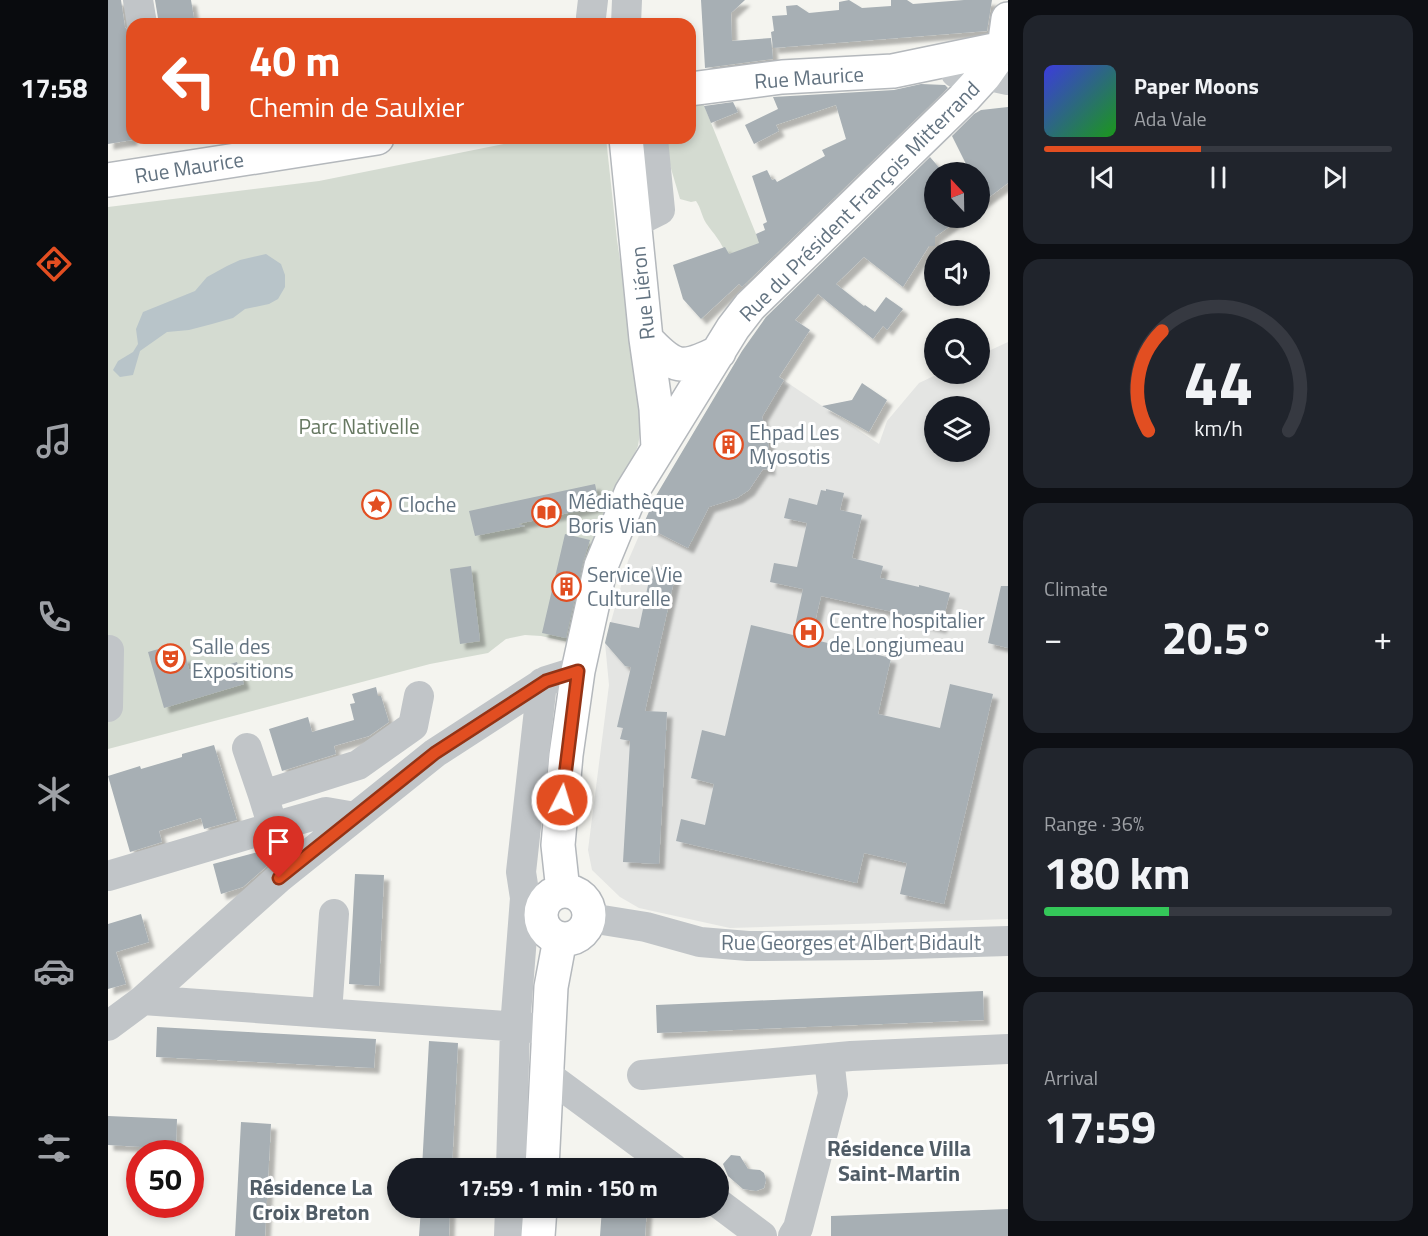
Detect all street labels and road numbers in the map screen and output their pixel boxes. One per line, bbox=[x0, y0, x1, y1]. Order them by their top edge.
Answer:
street label: Rue Maurice bbox=[753, 57, 865, 97]
street label: Rue du Président François Mitterrand bbox=[731, 73, 987, 329]
street label: Rue Maurice bbox=[132, 143, 246, 191]
street label: Rue Liéron bbox=[621, 245, 663, 341]
street label: Rue Georges et Albert Bidault bbox=[721, 926, 982, 958]

